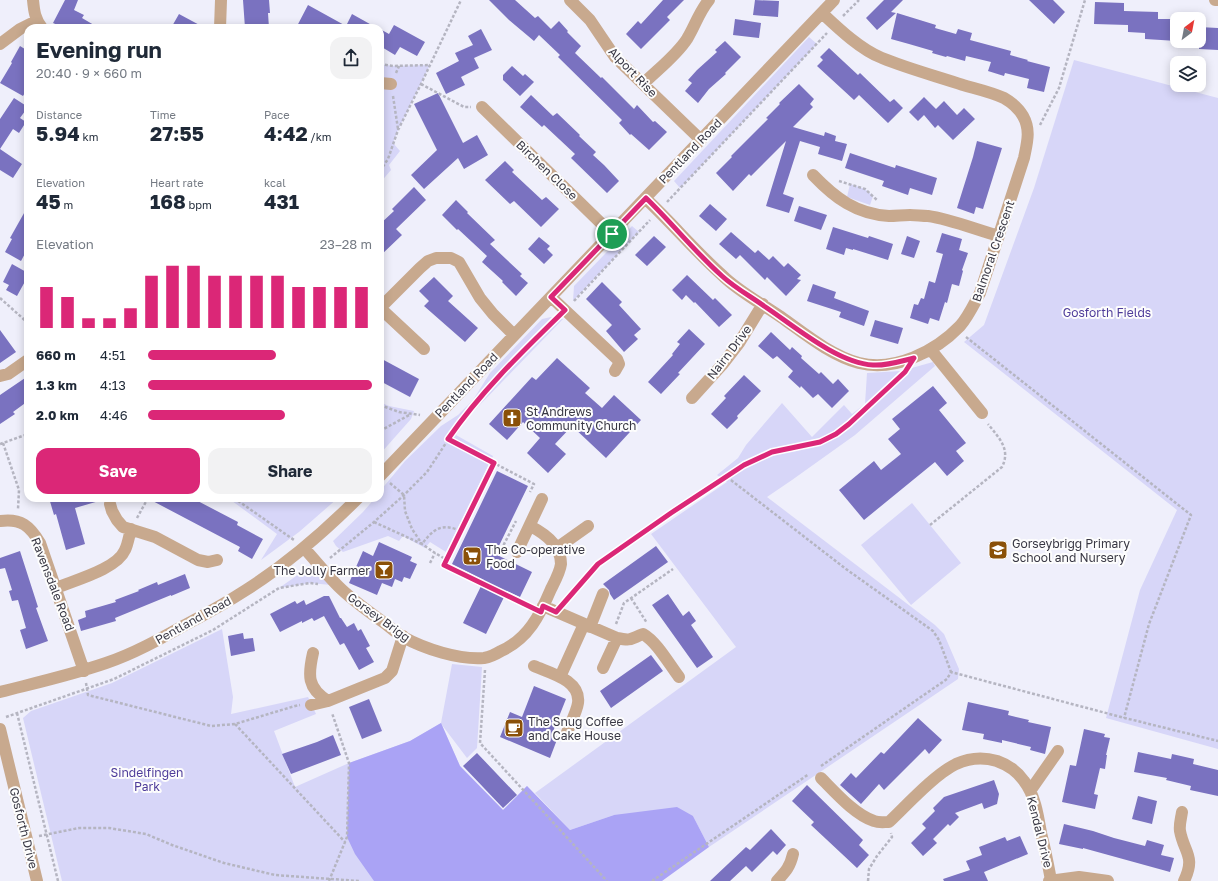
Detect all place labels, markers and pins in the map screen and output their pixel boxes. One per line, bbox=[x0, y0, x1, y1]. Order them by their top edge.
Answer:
pin bbox=[595, 217, 629, 251]
place label: St Andrews Community Church bbox=[526, 404, 637, 433]
church icon: St Andrews Community Church bbox=[501, 407, 523, 429]
place label: Gorseybrigg Primary School and Nursery bbox=[1012, 536, 1130, 565]
school or university icon: Gorseybrigg Primary School and Nursery bbox=[987, 539, 1009, 561]
place label: The Co-operative Food bbox=[486, 542, 585, 571]
supermarket icon: The Co-operative Food bbox=[461, 545, 483, 567]
bar icon: The Jolly Farmer bbox=[373, 559, 395, 581]
place label: The Jolly Farmer bbox=[274, 563, 370, 578]
place label: The Snug Coffee and Cake House bbox=[528, 714, 623, 743]
cafe icon: The Snug Coffee and Cake House bbox=[503, 717, 525, 739]

